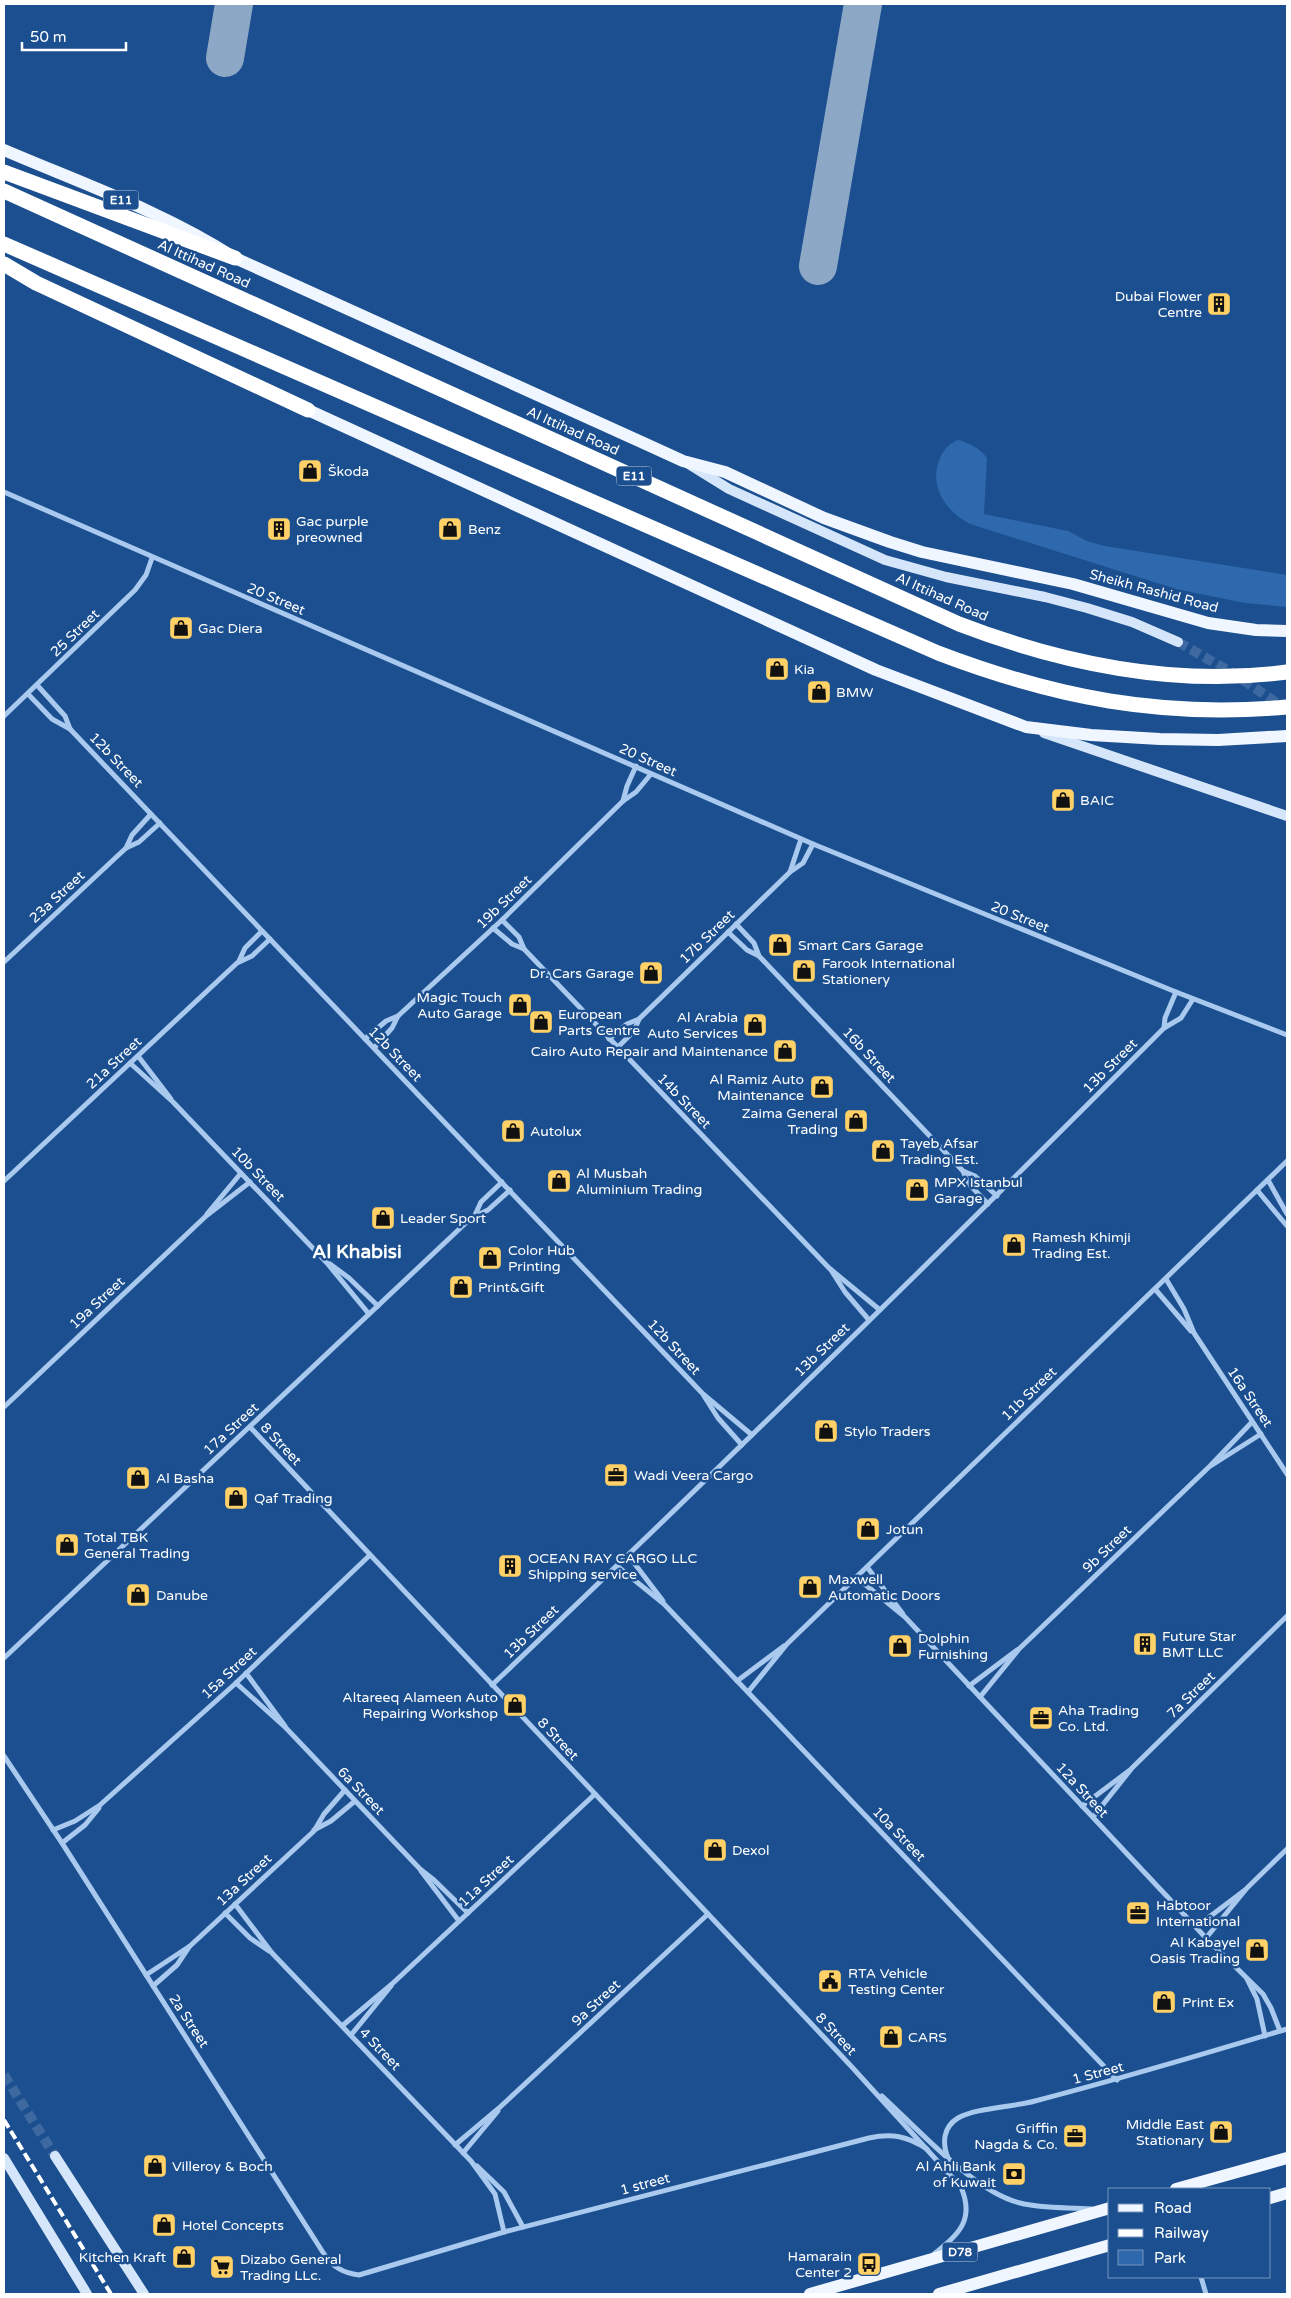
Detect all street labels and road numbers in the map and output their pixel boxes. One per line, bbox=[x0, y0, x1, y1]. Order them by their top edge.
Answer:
road number: E11 bbox=[104, 190, 138, 210]
street label: Al Ittihad Road bbox=[155, 236, 253, 292]
street label: Al Ittihad Road bbox=[524, 403, 622, 459]
road number: E11 bbox=[616, 466, 652, 486]
street label: Sheikh Rashid Road bbox=[1088, 566, 1220, 616]
street label: Al Ittihad Road bbox=[893, 569, 991, 625]
street label: 20 Street bbox=[244, 579, 308, 619]
street label: 25 Street bbox=[47, 605, 103, 660]
street label: 12b Street bbox=[86, 729, 147, 792]
street label: 20 Street bbox=[617, 740, 680, 780]
street label: 23a Street bbox=[26, 867, 89, 927]
street label: 19b Street bbox=[473, 871, 536, 932]
street label: 20 Street bbox=[988, 898, 1052, 937]
street label: 17b Street bbox=[676, 906, 739, 967]
street label: 12b Street bbox=[365, 1023, 426, 1086]
street label: 16b Street bbox=[839, 1024, 900, 1087]
street label: 21a Street bbox=[83, 1033, 146, 1093]
street label: 13b Street bbox=[1079, 1035, 1141, 1097]
street label: 14b Street bbox=[654, 1070, 715, 1133]
street label: 10b Street bbox=[228, 1143, 289, 1206]
street label: 19a Street bbox=[66, 1273, 129, 1333]
street label: 12b Street bbox=[644, 1316, 705, 1379]
street label: 13b Street bbox=[791, 1319, 854, 1380]
street label: 11b Street bbox=[998, 1363, 1061, 1424]
street label: 16a Street bbox=[1224, 1364, 1277, 1431]
street label: 17a Street bbox=[200, 1399, 263, 1459]
street label: 8 Street bbox=[257, 1419, 306, 1469]
street label: 9b Street bbox=[1079, 1521, 1135, 1576]
street label: 13b Street bbox=[500, 1601, 563, 1662]
street label: 15a Street bbox=[198, 1643, 261, 1703]
street label: 7a Street bbox=[1163, 1667, 1219, 1722]
street label: 8 Street bbox=[534, 1714, 583, 1764]
street label: 12a Street bbox=[1052, 1759, 1112, 1822]
street label: 6a Street bbox=[334, 1763, 389, 1819]
street label: 10a Street bbox=[869, 1803, 930, 1865]
street label: 13a Street bbox=[213, 1850, 276, 1910]
street label: 11a Street bbox=[455, 1851, 518, 1911]
street label: 9a Street bbox=[568, 1976, 624, 2030]
street label: 2a Street bbox=[165, 1991, 213, 2051]
street label: 8 Street bbox=[812, 2009, 861, 2059]
street label: 4 Street bbox=[356, 2024, 405, 2074]
street label: 1 Street bbox=[1070, 2058, 1126, 2088]
street label: 1 street bbox=[618, 2169, 672, 2199]
road number: D78 bbox=[942, 2242, 978, 2262]

